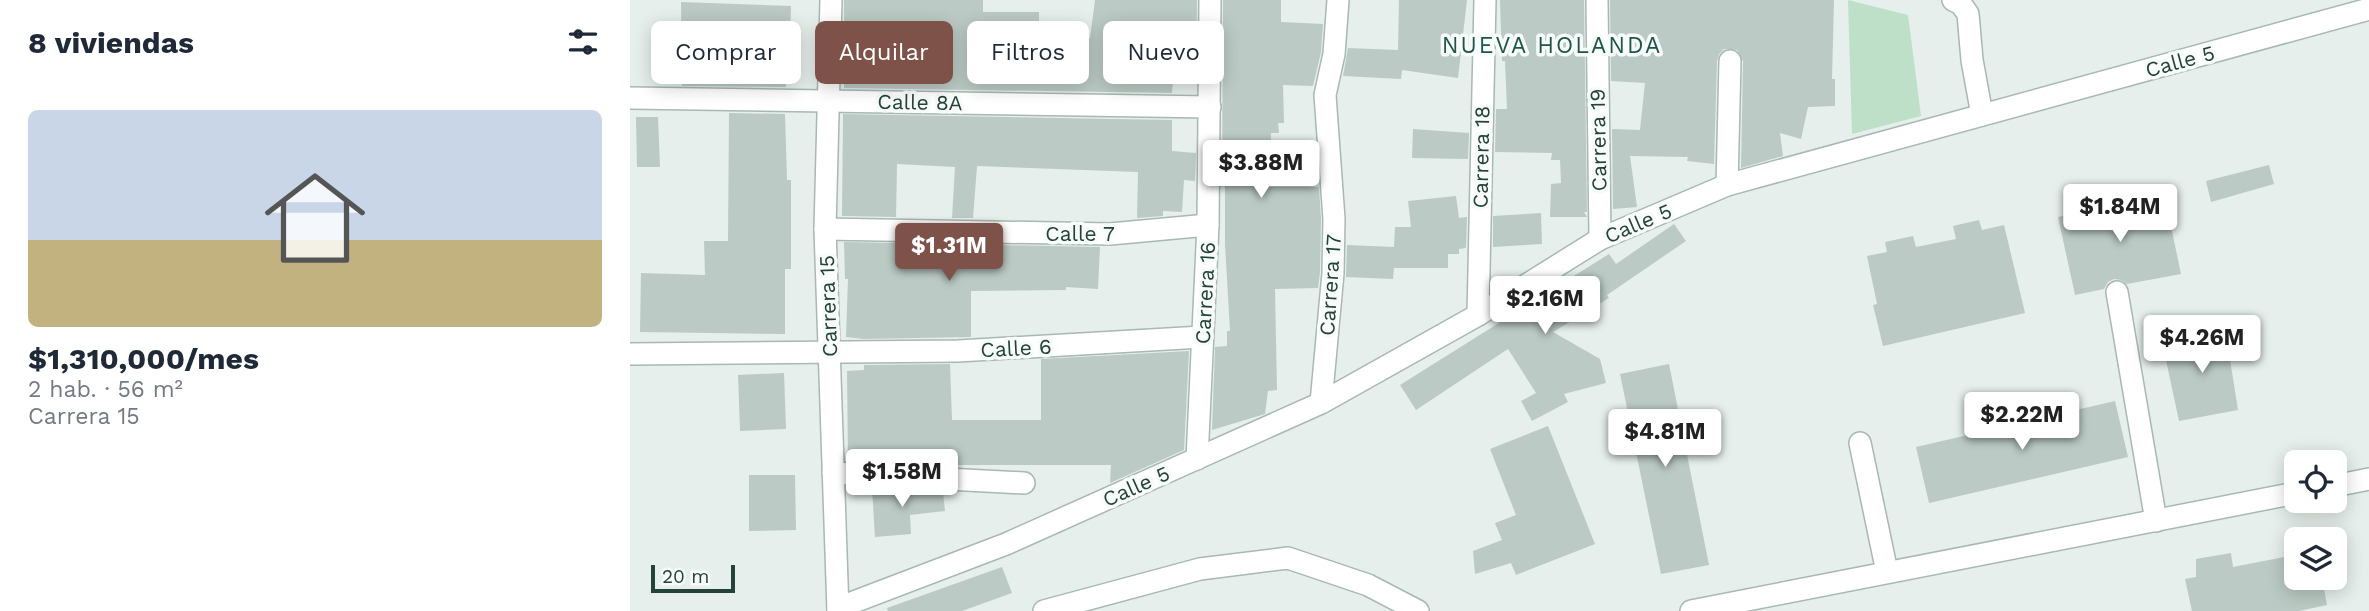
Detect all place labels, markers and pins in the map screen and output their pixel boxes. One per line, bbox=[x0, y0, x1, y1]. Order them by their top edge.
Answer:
pin: $3.88M bbox=[1204, 140, 1318, 200]
pin: $1.84M bbox=[2063, 184, 2177, 244]
pin: $1.31M bbox=[892, 224, 1006, 283]
pin: $2.16M bbox=[1488, 276, 1602, 336]
pin: $4.26M bbox=[2145, 316, 2259, 375]
pin: $2.22M bbox=[1965, 392, 2079, 452]
pin: $4.81M bbox=[1608, 410, 1722, 469]
pin: $1.58M bbox=[845, 449, 959, 509]

